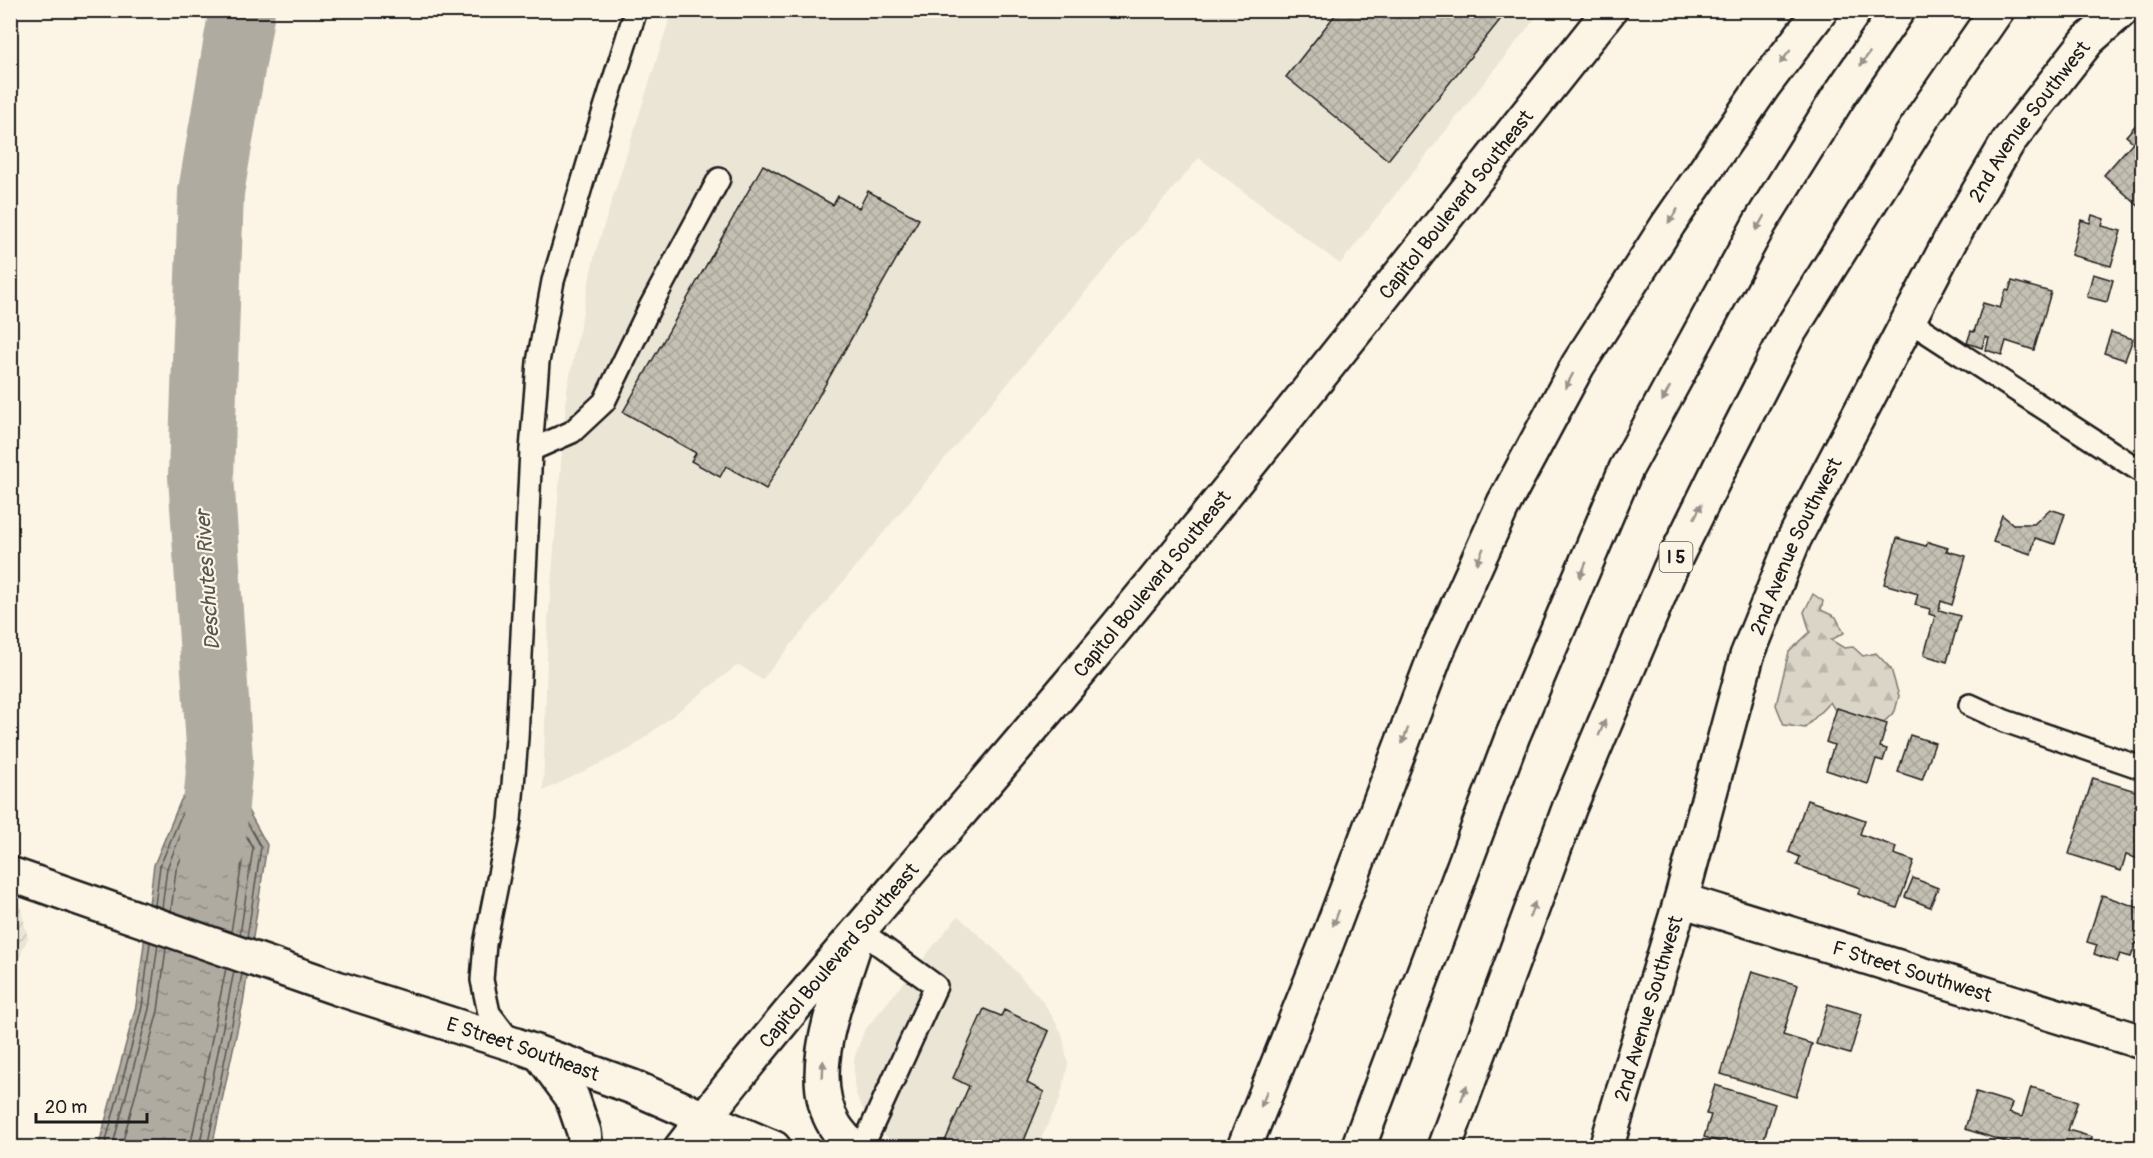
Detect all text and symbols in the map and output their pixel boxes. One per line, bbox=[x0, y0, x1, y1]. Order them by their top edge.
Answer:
street label: 2nd Avenue Southwest bbox=[1963, 35, 2096, 206]
one-way arrow bbox=[1779, 49, 1792, 65]
one-way arrow bbox=[1859, 50, 1871, 66]
street label: Capitol Boulevard Southeast bbox=[1373, 104, 1539, 304]
one-way arrow bbox=[1667, 208, 1679, 224]
one-way arrow bbox=[1754, 215, 1765, 231]
one-way arrow bbox=[1565, 373, 1574, 390]
one-way arrow bbox=[1661, 386, 1671, 403]
street label: 2nd Avenue Southwest bbox=[1744, 452, 1847, 639]
street label: Capitol Boulevard Southeast bbox=[1068, 484, 1236, 682]
one-way arrow bbox=[1694, 503, 1703, 520]
water label: Deschutes River bbox=[189, 506, 226, 651]
road number: I 5 bbox=[1660, 542, 1692, 572]
one-way arrow bbox=[1475, 547, 1485, 565]
one-way arrow bbox=[1578, 561, 1587, 579]
one-way arrow bbox=[1598, 719, 1607, 737]
one-way arrow bbox=[1400, 727, 1409, 745]
street label: Capitol Boulevard Southeast bbox=[753, 857, 924, 1053]
one-way arrow bbox=[1527, 900, 1537, 918]
one-way arrow bbox=[1331, 909, 1340, 927]
street label: 2nd Avenue Southwest bbox=[1608, 911, 1688, 1104]
street label: F Street Southwest bbox=[1830, 935, 1996, 1008]
street label: E Street Southeast bbox=[444, 1011, 604, 1087]
one-way arrow bbox=[818, 1059, 828, 1078]
one-way arrow bbox=[1460, 1083, 1470, 1101]
scale bar bbox=[36, 1086, 147, 1124]
one-way arrow bbox=[1259, 1091, 1269, 1109]
text: 20 m bbox=[45, 1096, 87, 1119]

